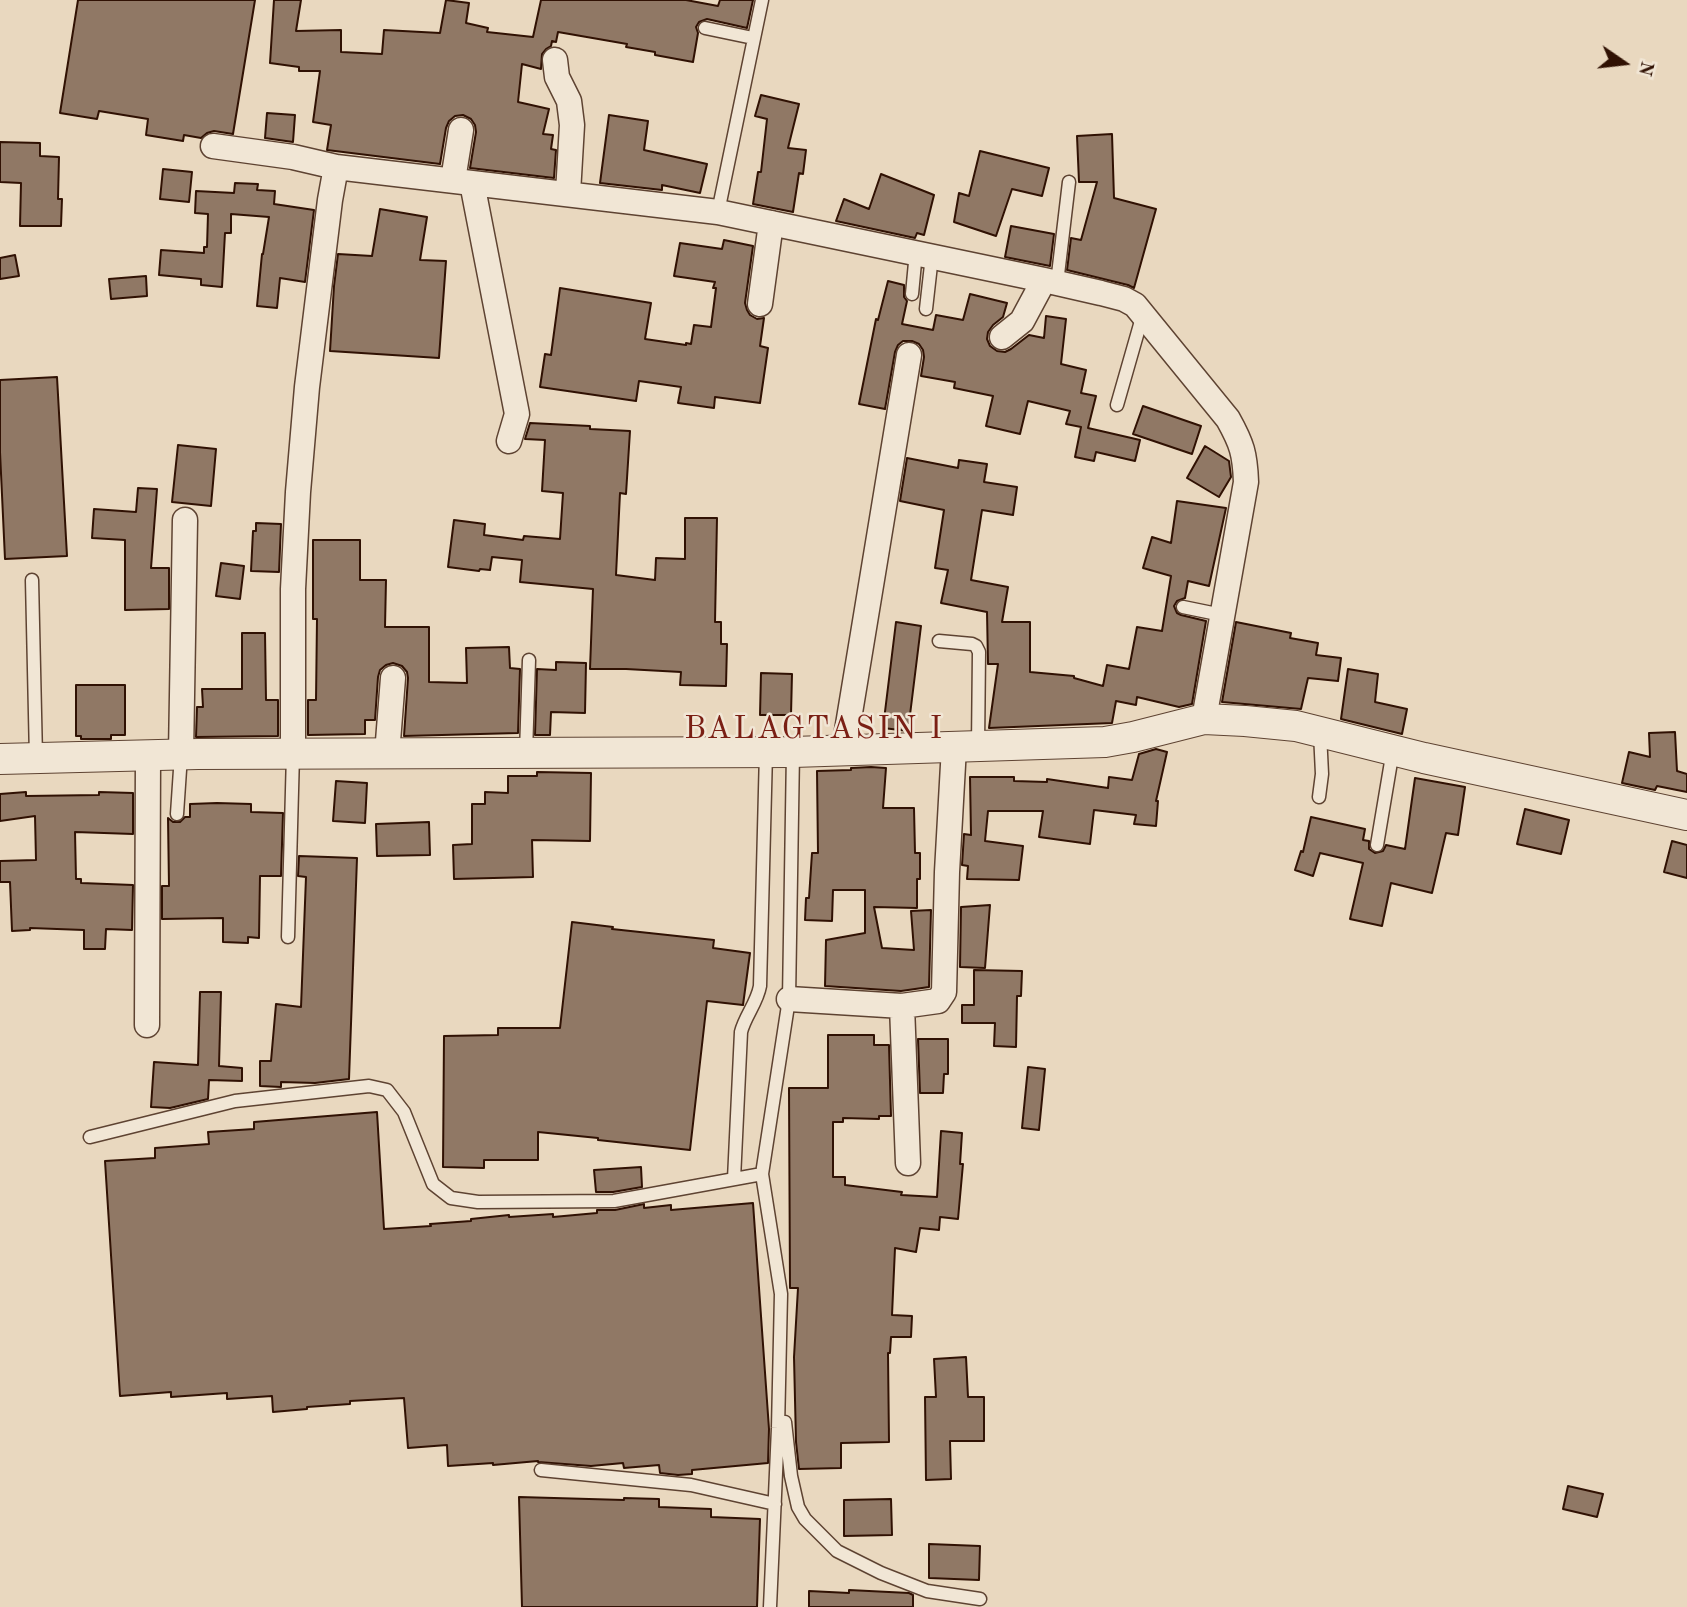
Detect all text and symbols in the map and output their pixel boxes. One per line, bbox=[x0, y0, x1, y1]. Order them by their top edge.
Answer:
north arrow bbox=[1589, 28, 1659, 98]
text: N bbox=[1634, 59, 1656, 78]
district label: BALAGTASIN I bbox=[685, 711, 943, 749]

